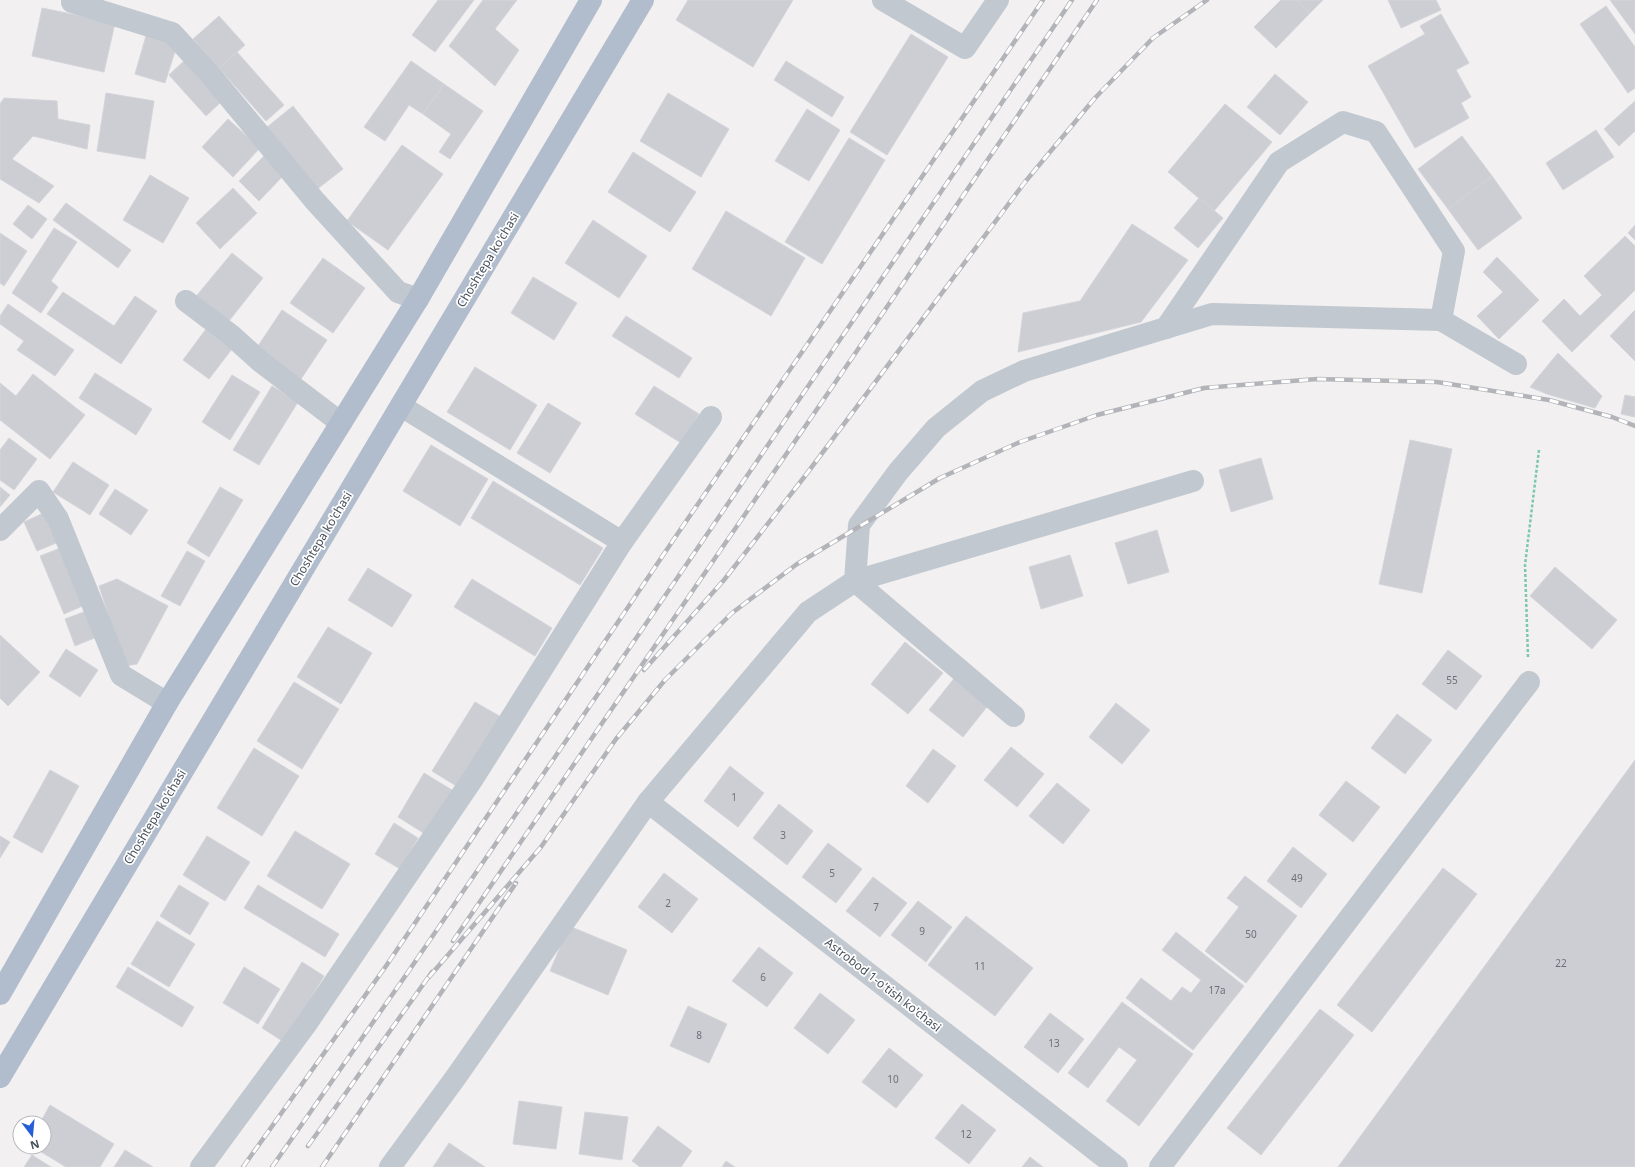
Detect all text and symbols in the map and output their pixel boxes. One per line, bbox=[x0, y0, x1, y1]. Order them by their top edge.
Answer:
street label: Choshtepa ko'chasi bbox=[452, 209, 523, 310]
street label: Choshtepa ko'chasi bbox=[285, 488, 356, 589]
house number: 55 bbox=[1446, 673, 1458, 687]
street label: Choshtepa ko'chasi bbox=[119, 766, 190, 867]
house number: 1 bbox=[731, 790, 737, 804]
house number: 3 bbox=[780, 828, 786, 842]
house number: 5 bbox=[829, 866, 835, 880]
house number: 49 bbox=[1291, 871, 1303, 885]
house number: 2 bbox=[665, 896, 671, 910]
house number: 7 bbox=[873, 900, 879, 914]
house number: 9 bbox=[919, 924, 925, 938]
house number: 50 bbox=[1245, 927, 1257, 941]
street label: Astrobod 1-o'tish ko'chasi bbox=[822, 934, 945, 1035]
house number: 22 bbox=[1555, 956, 1567, 970]
house number: 11 bbox=[974, 959, 986, 973]
house number: 6 bbox=[760, 970, 766, 984]
house number: 17а bbox=[1209, 983, 1226, 997]
house number: 8 bbox=[696, 1028, 702, 1042]
house number: 13 bbox=[1048, 1036, 1060, 1050]
house number: 10 bbox=[887, 1072, 899, 1086]
north arrow bbox=[12, 1115, 52, 1155]
house number: 12 bbox=[960, 1127, 972, 1141]
text: N bbox=[29, 1137, 41, 1154]

